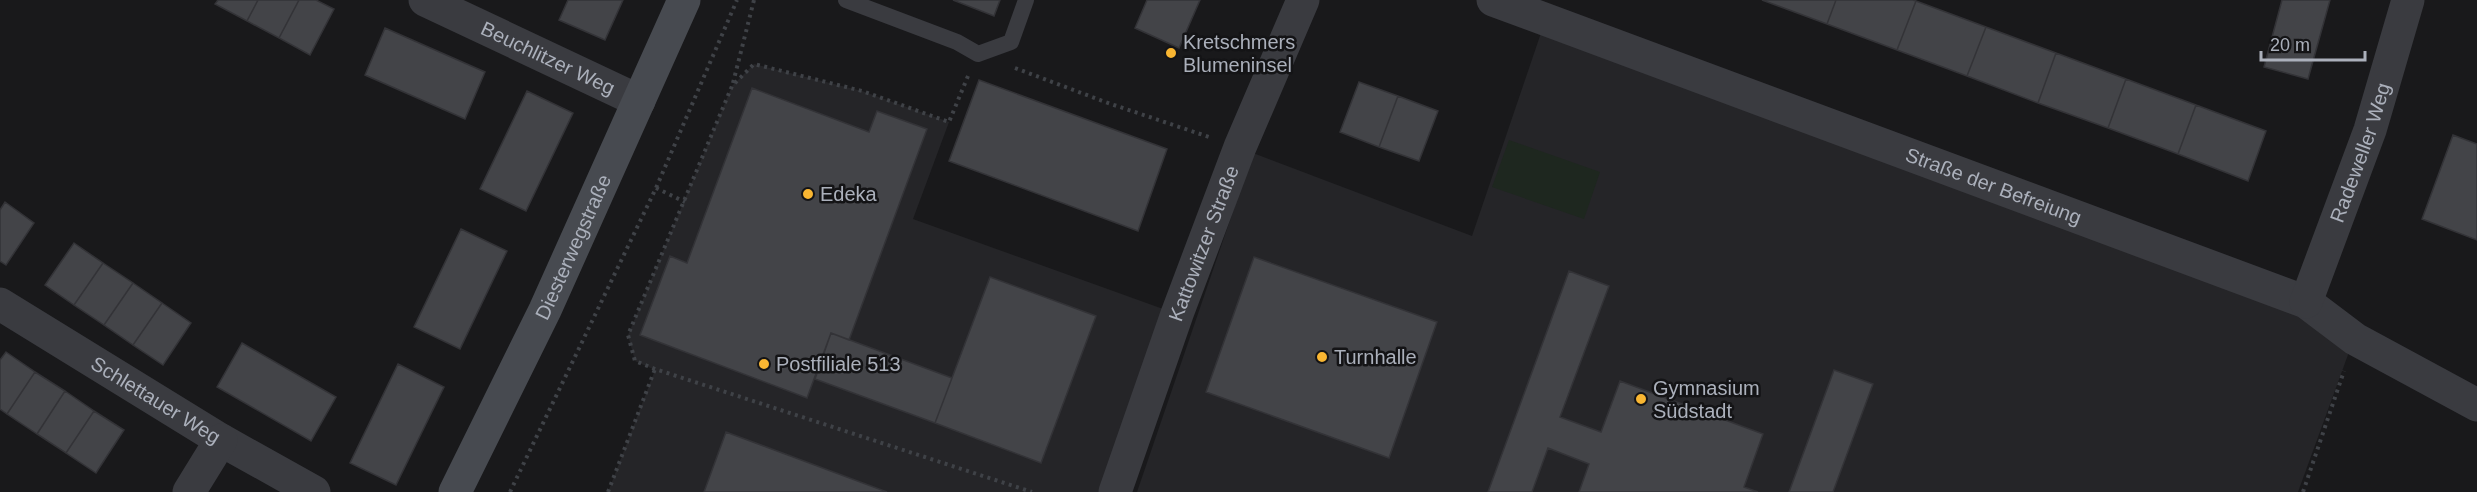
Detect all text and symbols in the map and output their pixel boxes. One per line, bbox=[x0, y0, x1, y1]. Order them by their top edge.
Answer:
street label: Beuchlitzer Weg bbox=[478, 17, 618, 99]
scale bar bbox=[2261, 24, 2364, 62]
place label: Kretschmers Blumeninsel bbox=[1183, 31, 1295, 76]
text: 20 m bbox=[2270, 35, 2310, 55]
marker: Kretschmers Blumeninsel bbox=[1164, 46, 1178, 60]
street label: Radeweller Weg bbox=[2326, 80, 2394, 225]
street label: Straße der Befreiung bbox=[1903, 143, 2084, 229]
street label: Kattowitzer Straße bbox=[1164, 162, 1243, 324]
street label: Diesterwegstraße bbox=[531, 171, 615, 323]
place label: Edeka bbox=[820, 183, 878, 205]
marker: Edeka bbox=[801, 187, 815, 201]
place label: Turnhalle bbox=[1334, 346, 1417, 368]
marker: Turnhalle bbox=[1315, 350, 1329, 364]
street label: Schlettauer Weg bbox=[87, 352, 224, 448]
place label: Postfiliale 513 bbox=[776, 353, 901, 375]
marker: Postfiliale 513 bbox=[757, 357, 771, 371]
place label: Gymnasium Südstadt bbox=[1653, 377, 1760, 422]
marker: Gymnasium Südstadt bbox=[1634, 392, 1648, 406]

